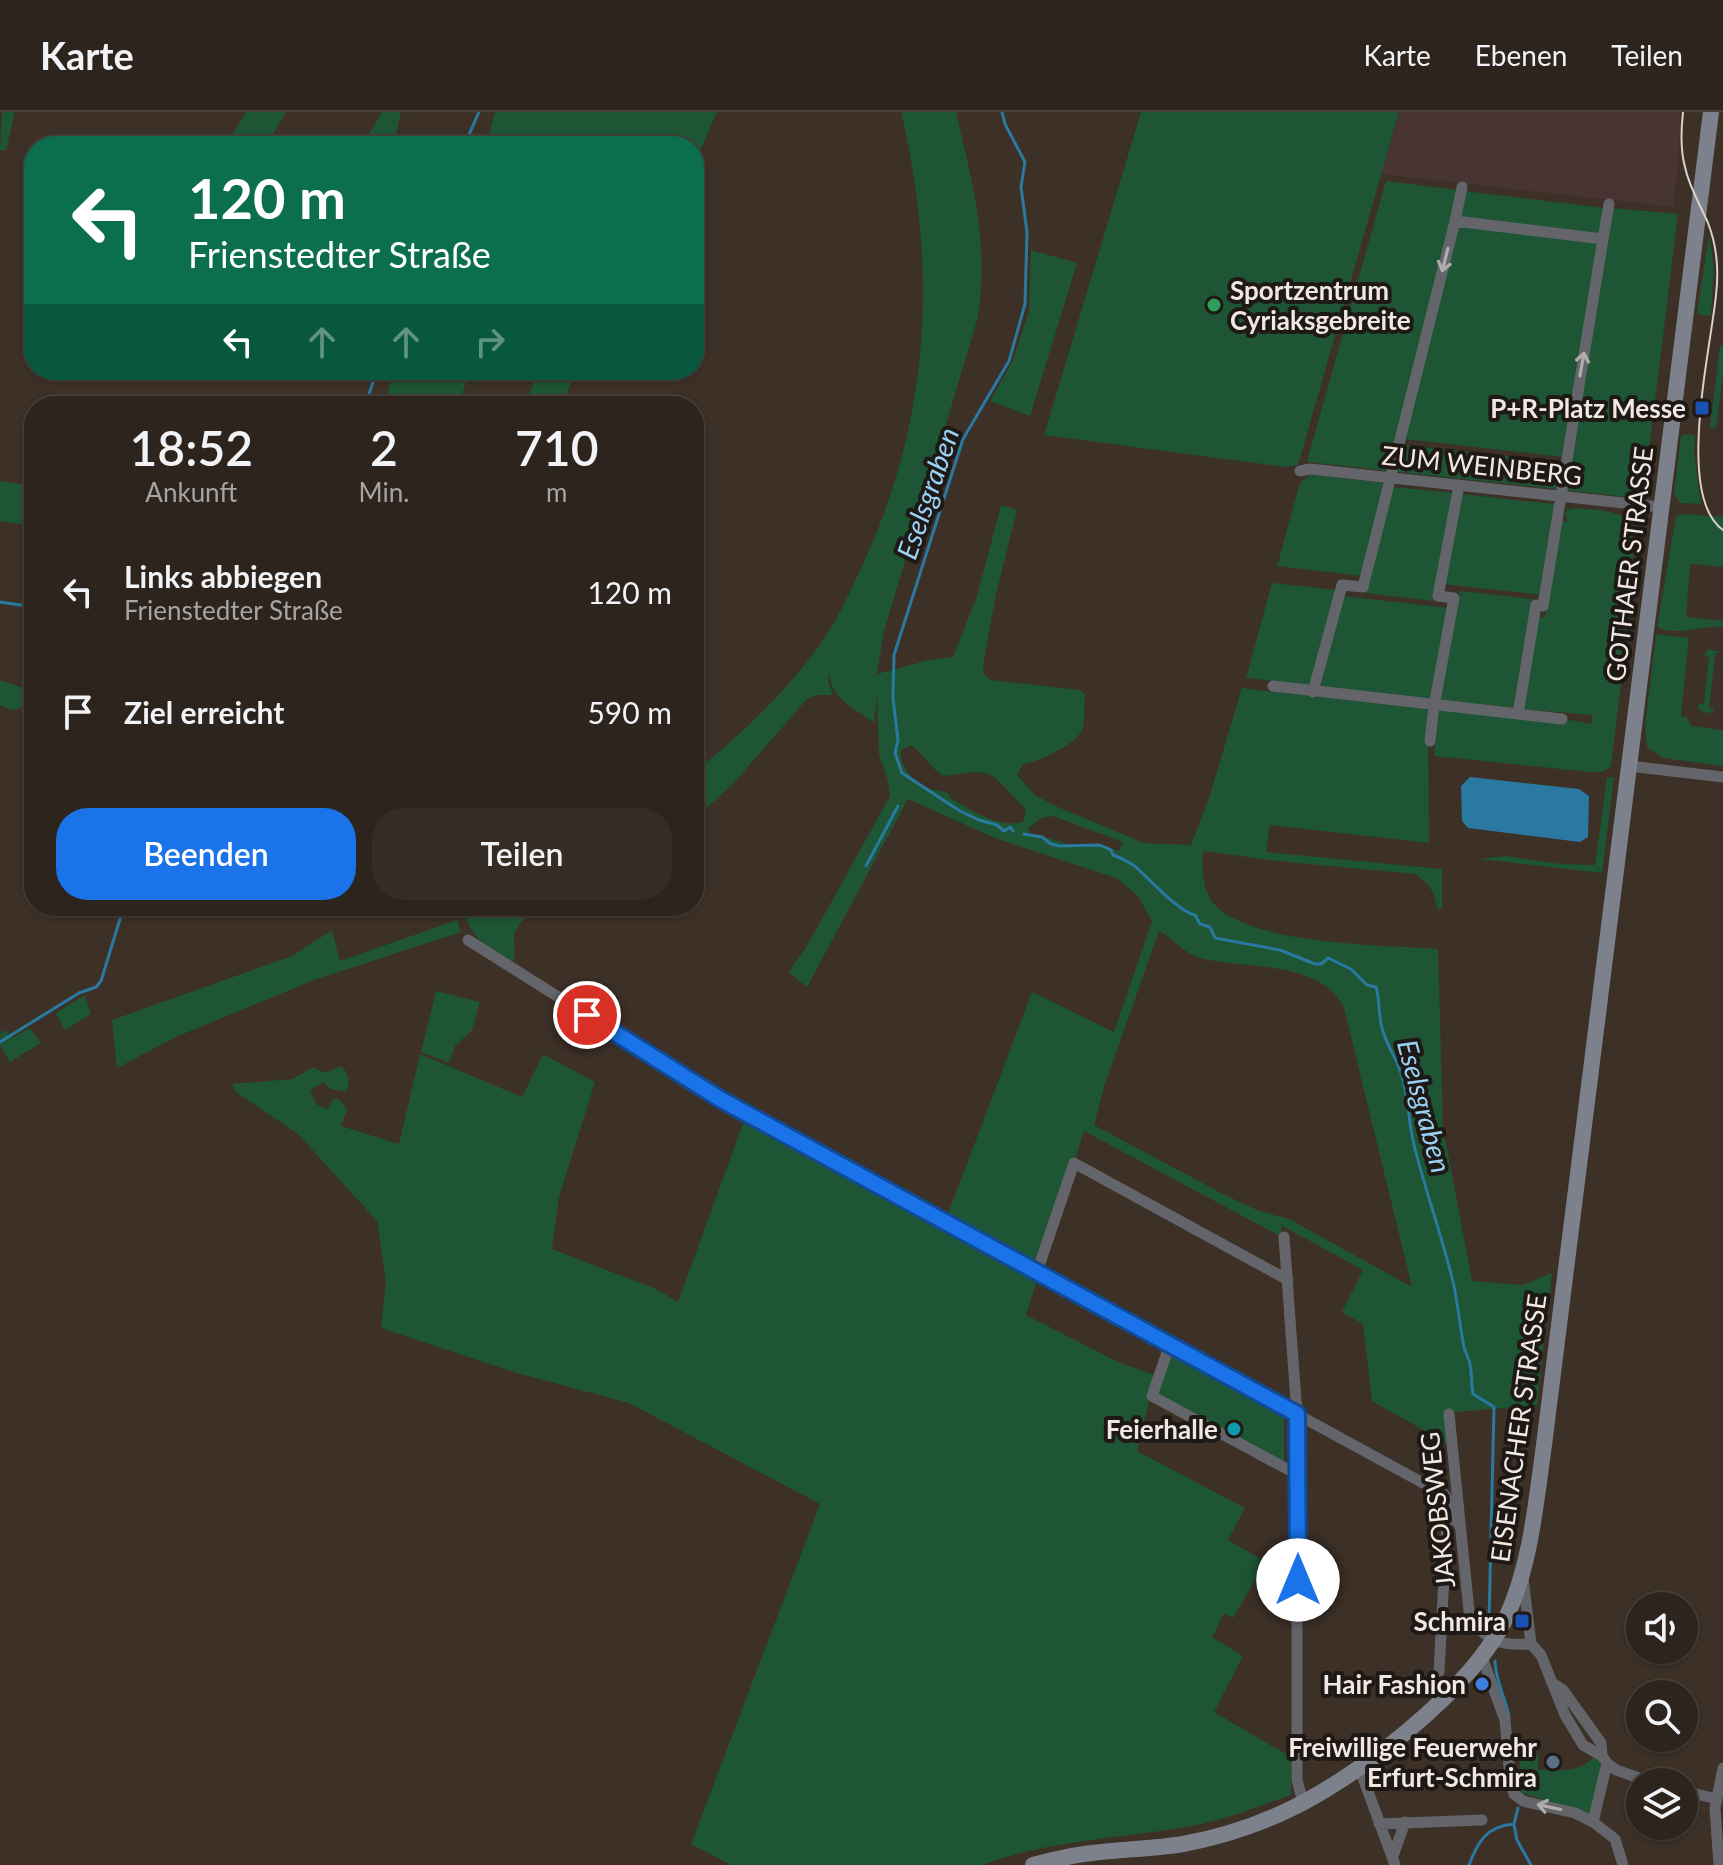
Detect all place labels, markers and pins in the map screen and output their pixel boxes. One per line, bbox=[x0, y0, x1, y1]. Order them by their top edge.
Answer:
place label: Sportzentrum Cyriaksgebreite bbox=[1230, 274, 1411, 336]
marker: Sportzentrum Cyriaksgebreite bbox=[1205, 296, 1223, 314]
place label: P+R-Platz Messe bbox=[1490, 392, 1686, 424]
marker: P+R-Platz Messe bbox=[1693, 399, 1711, 417]
pin bbox=[553, 981, 621, 1049]
place label: Feierhalle bbox=[1106, 1413, 1218, 1445]
marker: Feierhalle bbox=[1225, 1420, 1243, 1438]
place label: Schmira bbox=[1413, 1605, 1506, 1637]
marker: Schmira bbox=[1513, 1612, 1531, 1630]
place label: Hair Fashion bbox=[1323, 1668, 1466, 1700]
marker: Hair Fashion bbox=[1473, 1675, 1491, 1693]
place label: Freiwillige Feuerwehr Erfurt-Schmira bbox=[1288, 1731, 1537, 1793]
marker: Freiwillige Feuerwehr Erfurt-Schmira bbox=[1544, 1753, 1562, 1771]

